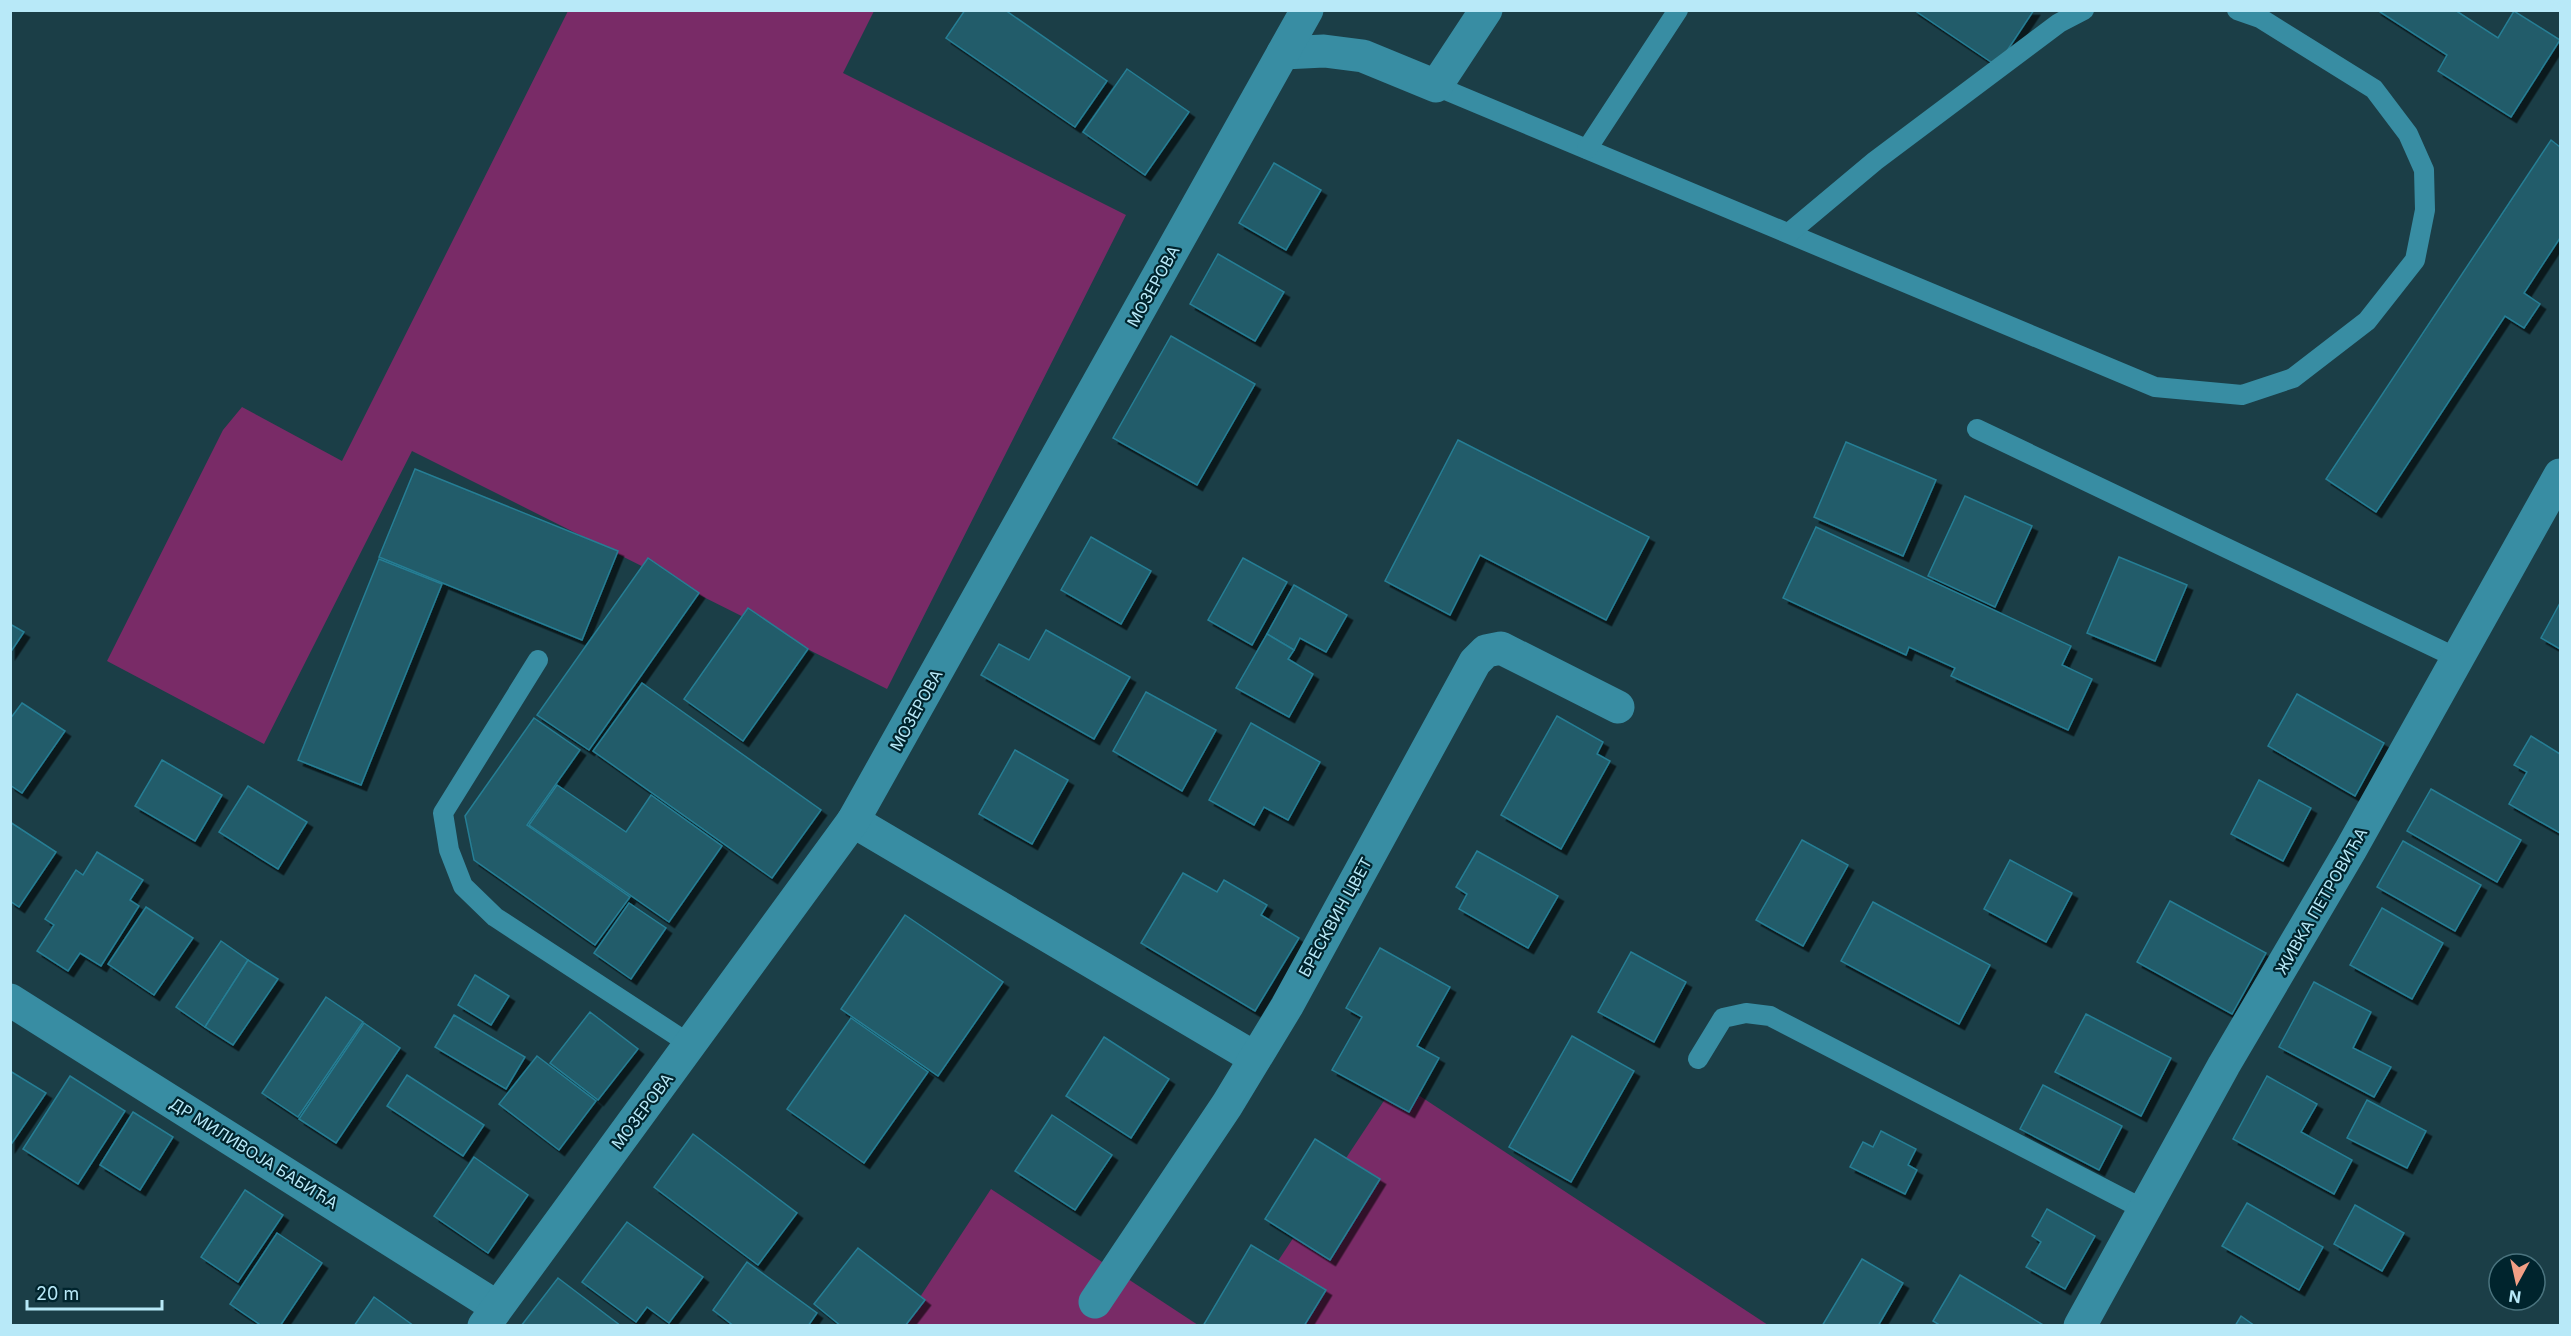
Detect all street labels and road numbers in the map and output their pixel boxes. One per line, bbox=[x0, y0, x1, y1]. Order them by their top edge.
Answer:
street label: МОЗЕРОВА bbox=[1122, 242, 1184, 330]
street label: МОЗЕРОВА bbox=[885, 666, 947, 754]
street label: ЖИВКА ПЕТРОВИЋА bbox=[2271, 824, 2371, 978]
street label: БРЕСКВИН ЦВЕТ bbox=[1294, 854, 1376, 980]
street label: МОЗЕРОВА bbox=[607, 1069, 677, 1153]
street label: ДР МИЛИВОЈА БАБИЋА bbox=[166, 1093, 342, 1213]

